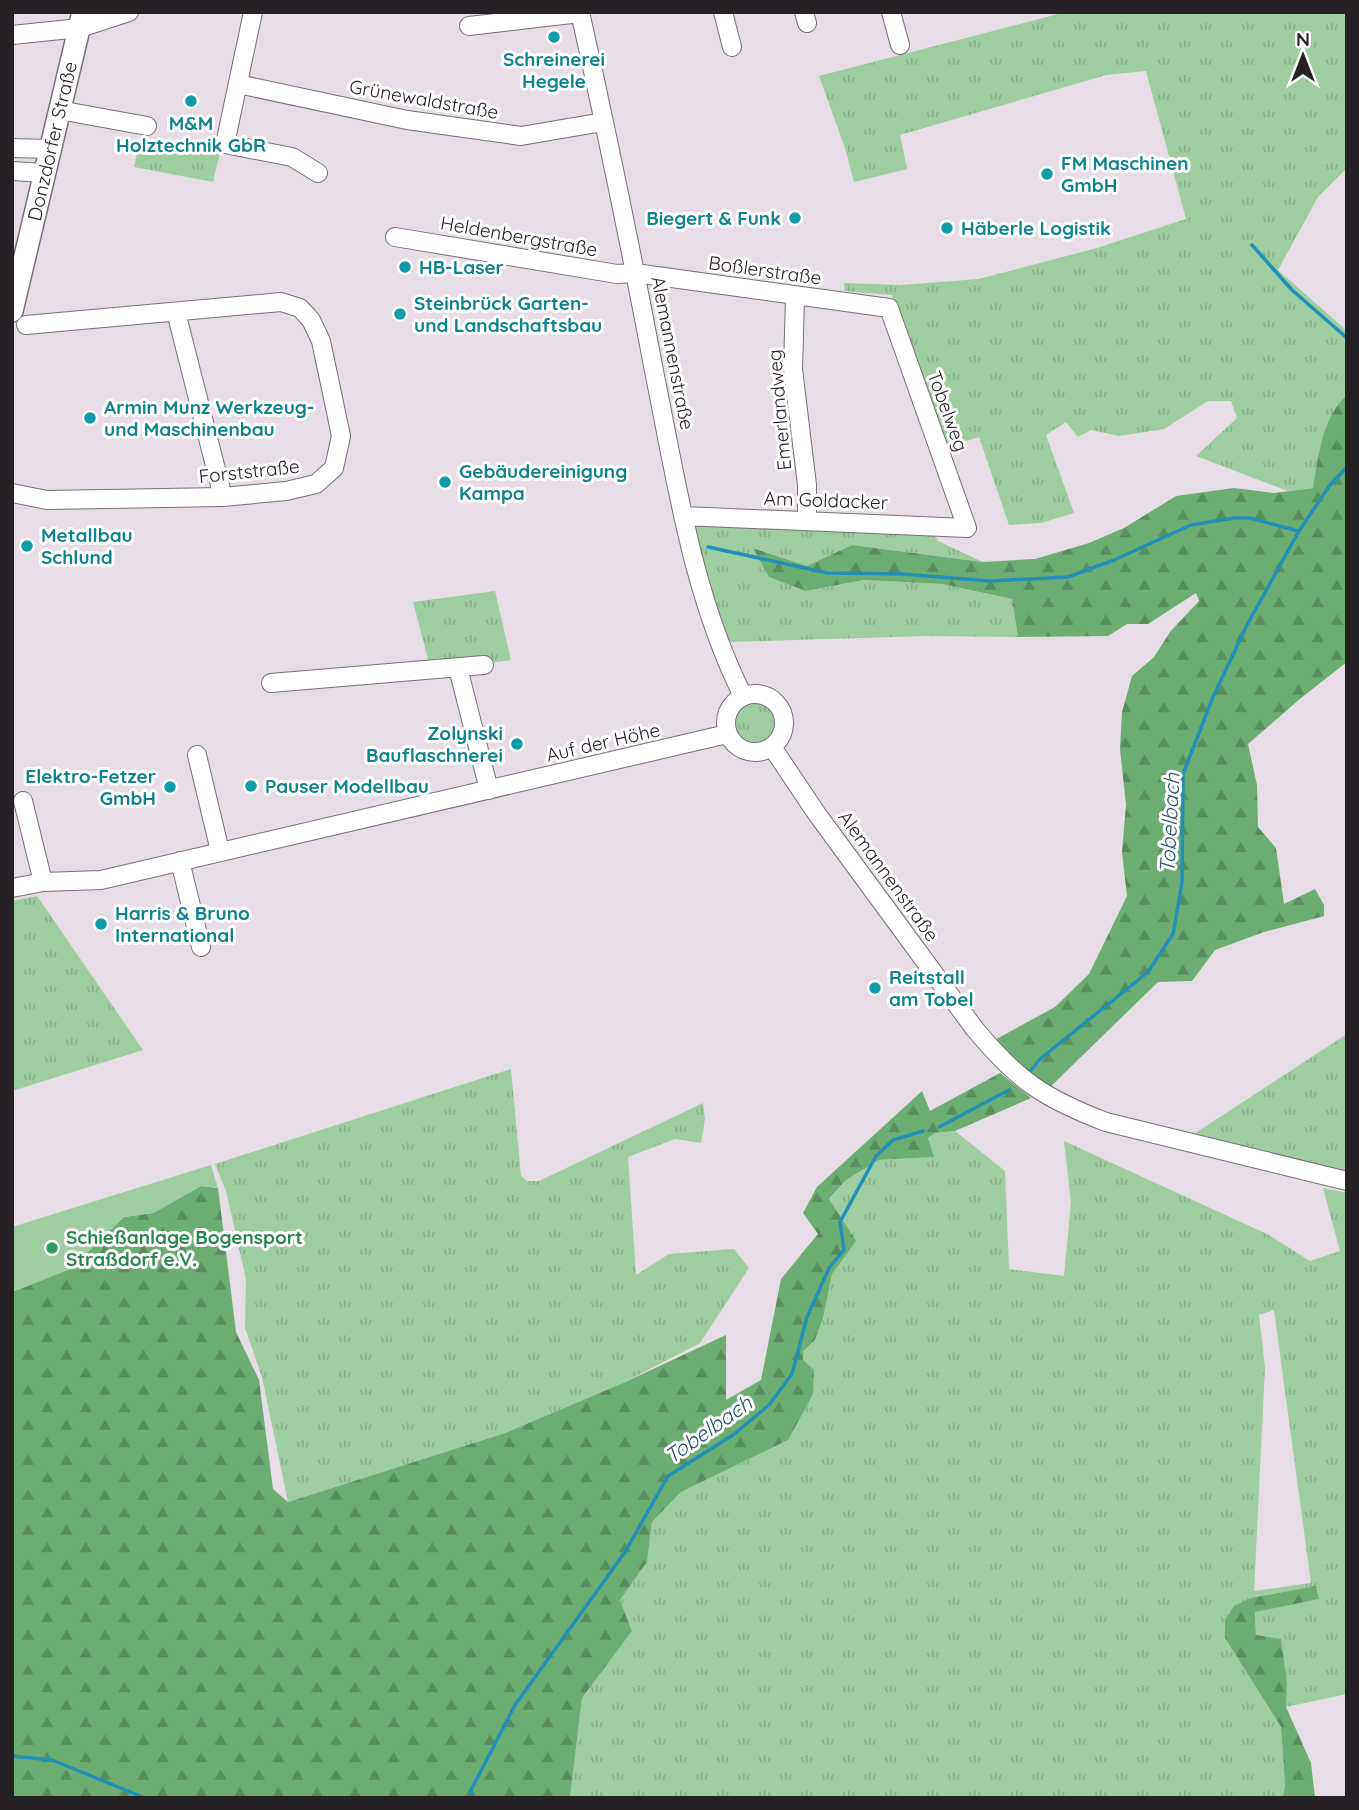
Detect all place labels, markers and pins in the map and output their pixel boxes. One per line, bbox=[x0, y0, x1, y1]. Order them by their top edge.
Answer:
marker: Schreinerei Hegele bbox=[546, 29, 562, 45]
place label: Schreinerei Hegele bbox=[503, 47, 605, 93]
marker: M&M Holztechnik GbR bbox=[183, 93, 199, 109]
place label: M&M Holztechnik GbR bbox=[116, 111, 266, 157]
place label: FM Maschinen GmbH bbox=[1061, 151, 1189, 197]
marker: FM Maschinen GmbH bbox=[1039, 166, 1055, 182]
place label: Biegert & Funk bbox=[646, 206, 781, 230]
marker: Biegert & Funk bbox=[787, 210, 803, 226]
place label: Häberle Logistik bbox=[961, 216, 1111, 240]
marker: Häberle Logistik bbox=[939, 220, 955, 236]
place label: HB-Laser bbox=[419, 255, 504, 279]
marker: HB-Laser bbox=[397, 259, 413, 275]
place label: Steinbrück Garten- und Landschaftsbau bbox=[414, 291, 602, 337]
marker: Steinbrück Garten- und Landschaftsbau bbox=[392, 306, 408, 322]
place label: Armin Munz Werkzeug- und Maschinenbau bbox=[104, 395, 314, 441]
marker: Armin Munz Werkzeug- und Maschinenbau bbox=[82, 410, 98, 426]
place label: Gebäudereinigung Kampa bbox=[459, 459, 627, 505]
marker: Gebäudereinigung Kampa bbox=[437, 474, 453, 490]
place label: Metallbau Schlund bbox=[41, 523, 133, 569]
marker: Metallbau Schlund bbox=[19, 538, 35, 554]
place label: Zolynski Bauflaschnerei bbox=[366, 721, 503, 767]
marker: Zolynski Bauflaschnerei bbox=[509, 736, 525, 752]
place label: Elektro-Fetzer GmbH bbox=[25, 764, 156, 810]
place label: Pauser Modellbau bbox=[265, 774, 429, 798]
marker: Pauser Modellbau bbox=[243, 778, 259, 794]
marker: Elektro-Fetzer GmbH bbox=[162, 779, 178, 795]
place label: Harris & Bruno International bbox=[115, 901, 250, 947]
marker: Harris & Bruno International bbox=[93, 916, 109, 932]
place label: Reitstall am Tobel bbox=[889, 965, 974, 1011]
marker: Reitstall am Tobel bbox=[867, 980, 883, 996]
place label: Schießanlage Bogensport Straßdorf e.V. bbox=[66, 1225, 303, 1271]
marker: Schießanlage Bogensport Straßdorf e.V. bbox=[44, 1240, 60, 1256]

